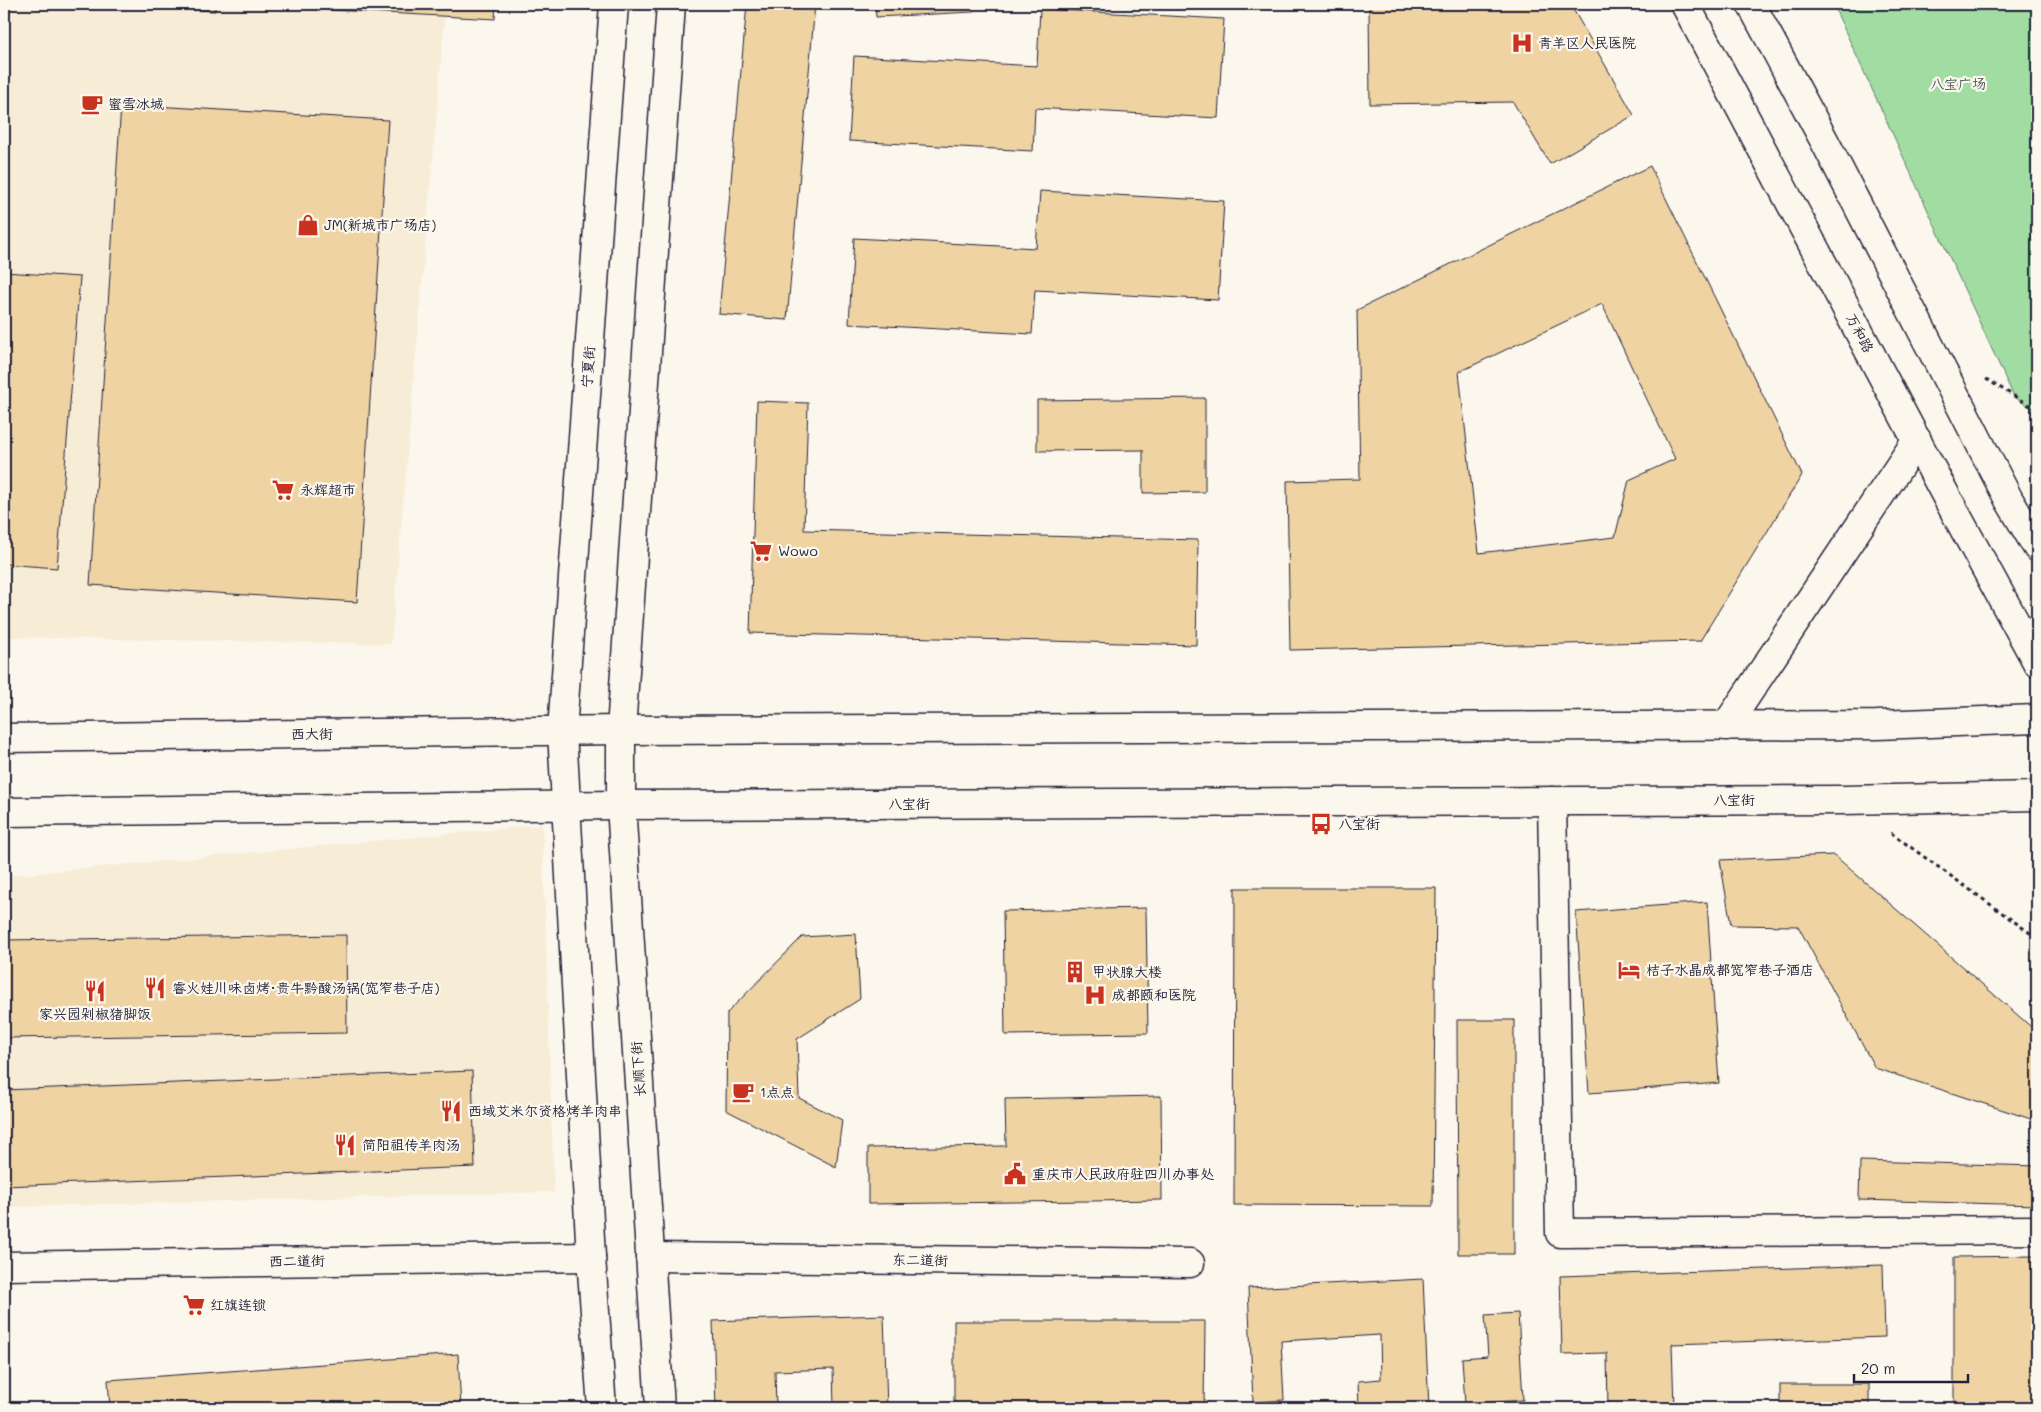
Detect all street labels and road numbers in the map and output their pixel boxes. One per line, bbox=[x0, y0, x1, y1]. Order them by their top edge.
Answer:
street label: 万和路 bbox=[1842, 310, 1879, 356]
street label: 宁夏街 bbox=[577, 345, 598, 389]
street label: 西大街 bbox=[291, 724, 333, 743]
street label: 八宝街 bbox=[1713, 790, 1755, 809]
street label: 八宝街 bbox=[888, 794, 930, 813]
street label: 长顺下街 bbox=[626, 1040, 649, 1098]
street label: 东二道街 bbox=[892, 1250, 948, 1269]
street label: 西二道街 bbox=[269, 1251, 325, 1270]

